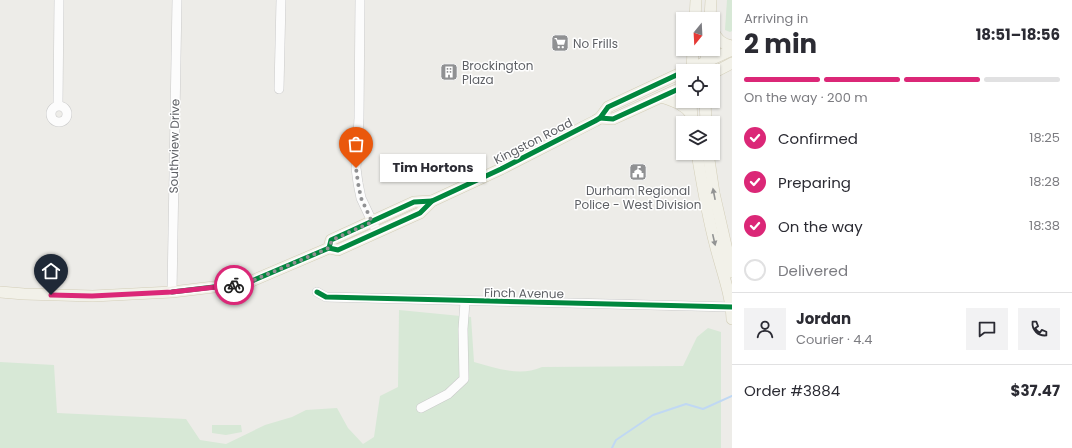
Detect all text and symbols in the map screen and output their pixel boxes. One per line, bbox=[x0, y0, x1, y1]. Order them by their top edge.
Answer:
text: Arriving in bbox=[744, 9, 808, 28]
north arrow bbox=[676, 12, 720, 56]
map controls bbox=[676, 12, 720, 160]
text: 18:51–18:56 bbox=[976, 24, 1060, 45]
text: 2 min bbox=[744, 26, 817, 62]
supermarket icon: No Frills bbox=[550, 33, 570, 53]
place label: No Frills bbox=[573, 35, 618, 52]
place label: Brockington Plaza bbox=[462, 57, 533, 88]
building icon: Brockington Plaza bbox=[439, 62, 459, 82]
button: locate bbox=[676, 64, 720, 108]
text: On the way · 200 m bbox=[744, 88, 868, 107]
street label: Southview Drive bbox=[165, 98, 183, 194]
street label: Kingston Road bbox=[491, 114, 575, 168]
button: layers bbox=[676, 116, 720, 160]
pin bbox=[339, 127, 373, 168]
icon: check bbox=[744, 127, 766, 149]
text: Confirmed bbox=[778, 128, 858, 149]
text: 18:25 bbox=[1029, 128, 1060, 147]
icon: bag bbox=[345, 133, 367, 155]
callout: Tim Hortons bbox=[380, 154, 486, 182]
text: Tim Hortons bbox=[393, 158, 473, 177]
public building icon: Durham Regional Police - West Division bbox=[628, 162, 648, 182]
icon: check bbox=[744, 171, 766, 193]
text: Preparing bbox=[778, 172, 851, 193]
text: 18:28 bbox=[1029, 172, 1060, 191]
place label: Durham Regional Police - West Division bbox=[575, 182, 701, 213]
one-way arrow bbox=[711, 188, 717, 201]
icon: check bbox=[744, 215, 766, 237]
text: On the way bbox=[778, 216, 863, 237]
text: 18:38 bbox=[1029, 216, 1060, 235]
one-way arrow bbox=[711, 233, 717, 246]
pin bbox=[34, 254, 68, 295]
icon: home bbox=[40, 260, 62, 282]
text: Delivered bbox=[778, 260, 848, 281]
courier bbox=[214, 265, 254, 305]
icon: bike bbox=[223, 274, 245, 296]
street label: Finch Avenue bbox=[484, 284, 564, 302]
button: person bbox=[744, 308, 786, 350]
text: Jordan bbox=[796, 308, 851, 329]
button: chat bbox=[966, 308, 1008, 350]
button: phone bbox=[1018, 308, 1060, 350]
text: Courier · 4.4 bbox=[796, 330, 872, 349]
text: Order #3884 bbox=[744, 380, 840, 401]
text: $37.47 bbox=[1011, 380, 1060, 401]

